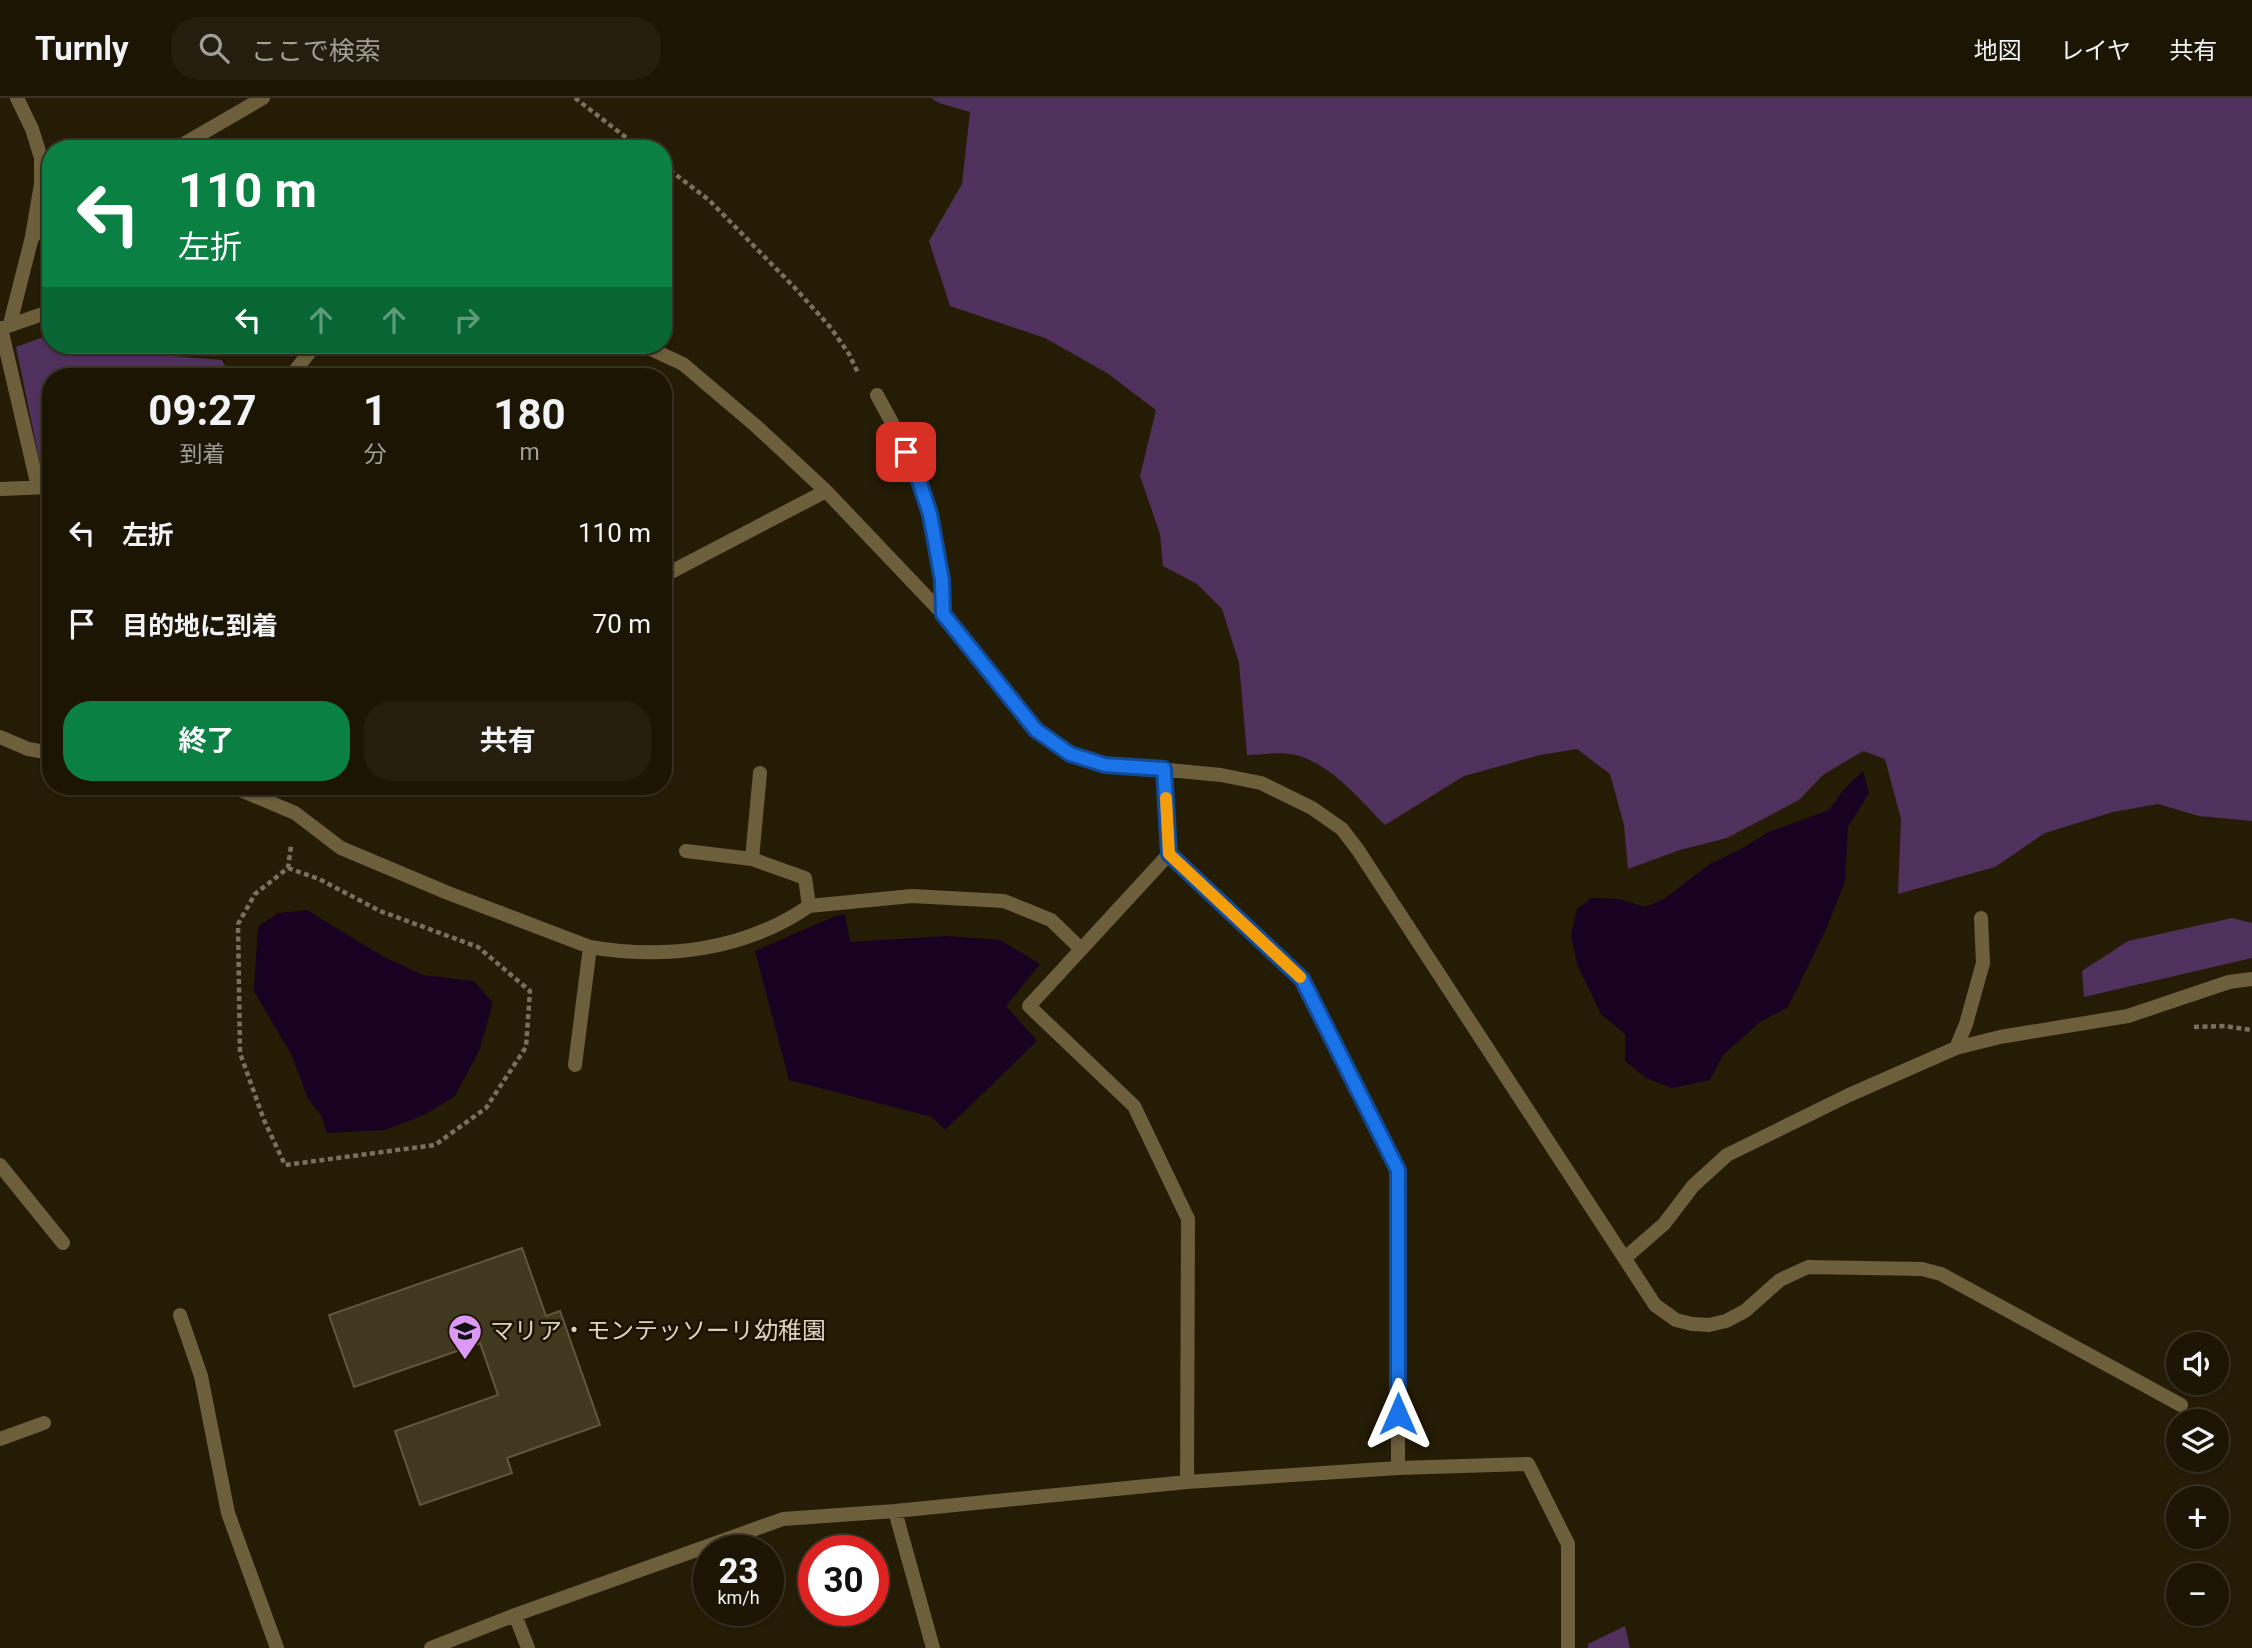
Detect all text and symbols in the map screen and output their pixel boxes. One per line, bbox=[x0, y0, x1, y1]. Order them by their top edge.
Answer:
search box bbox=[171, 17, 661, 80]
text: Turnly bbox=[35, 29, 129, 68]
icon: search bbox=[195, 29, 233, 67]
text: ここで検索 bbox=[251, 36, 381, 66]
text: 地図 bbox=[1974, 37, 2022, 65]
text: レイヤ bbox=[2060, 37, 2131, 65]
text: 共有 bbox=[2169, 37, 2217, 65]
text: 110 m bbox=[178, 162, 317, 219]
icon: left bbox=[63, 168, 154, 259]
text: 左折 bbox=[178, 228, 242, 266]
icon: left bbox=[229, 301, 267, 339]
icon: ahead bbox=[302, 301, 340, 339]
icon: ahead bbox=[375, 301, 413, 339]
icon: right bbox=[448, 301, 486, 339]
text: 09:27 bbox=[148, 386, 257, 435]
text: 1 bbox=[363, 386, 387, 435]
text: 180 bbox=[493, 390, 566, 439]
pin bbox=[876, 422, 936, 482]
icon: arrive bbox=[887, 433, 925, 471]
text: m bbox=[519, 439, 540, 466]
text: 到着 bbox=[179, 441, 225, 468]
text: 分 bbox=[363, 441, 386, 468]
icon: left bbox=[63, 514, 101, 552]
text: 110 m bbox=[578, 518, 651, 548]
text: 左折 bbox=[122, 520, 174, 550]
icon: arrive bbox=[63, 605, 101, 643]
text: 70 m bbox=[593, 609, 651, 639]
text: 目的地に到着 bbox=[122, 611, 278, 641]
button: 終了 bbox=[63, 701, 350, 781]
button: 共有 bbox=[364, 701, 651, 781]
school or university icon: マリア・モンテッソーリ幼稚園 bbox=[446, 1312, 484, 1361]
place label: マリア・モンテッソーリ幼稚園 bbox=[490, 1317, 826, 1345]
map controls bbox=[2166, 1332, 2229, 1626]
button: sound bbox=[2166, 1332, 2229, 1395]
position arrow bbox=[1361, 1377, 1435, 1451]
button: layers bbox=[2166, 1409, 2229, 1472]
button: + bbox=[2166, 1486, 2229, 1549]
speed limit sign: 30 bbox=[798, 1535, 889, 1626]
text: 23 bbox=[718, 1551, 759, 1592]
button: − bbox=[2166, 1563, 2229, 1626]
text: km/h bbox=[717, 1587, 760, 1608]

